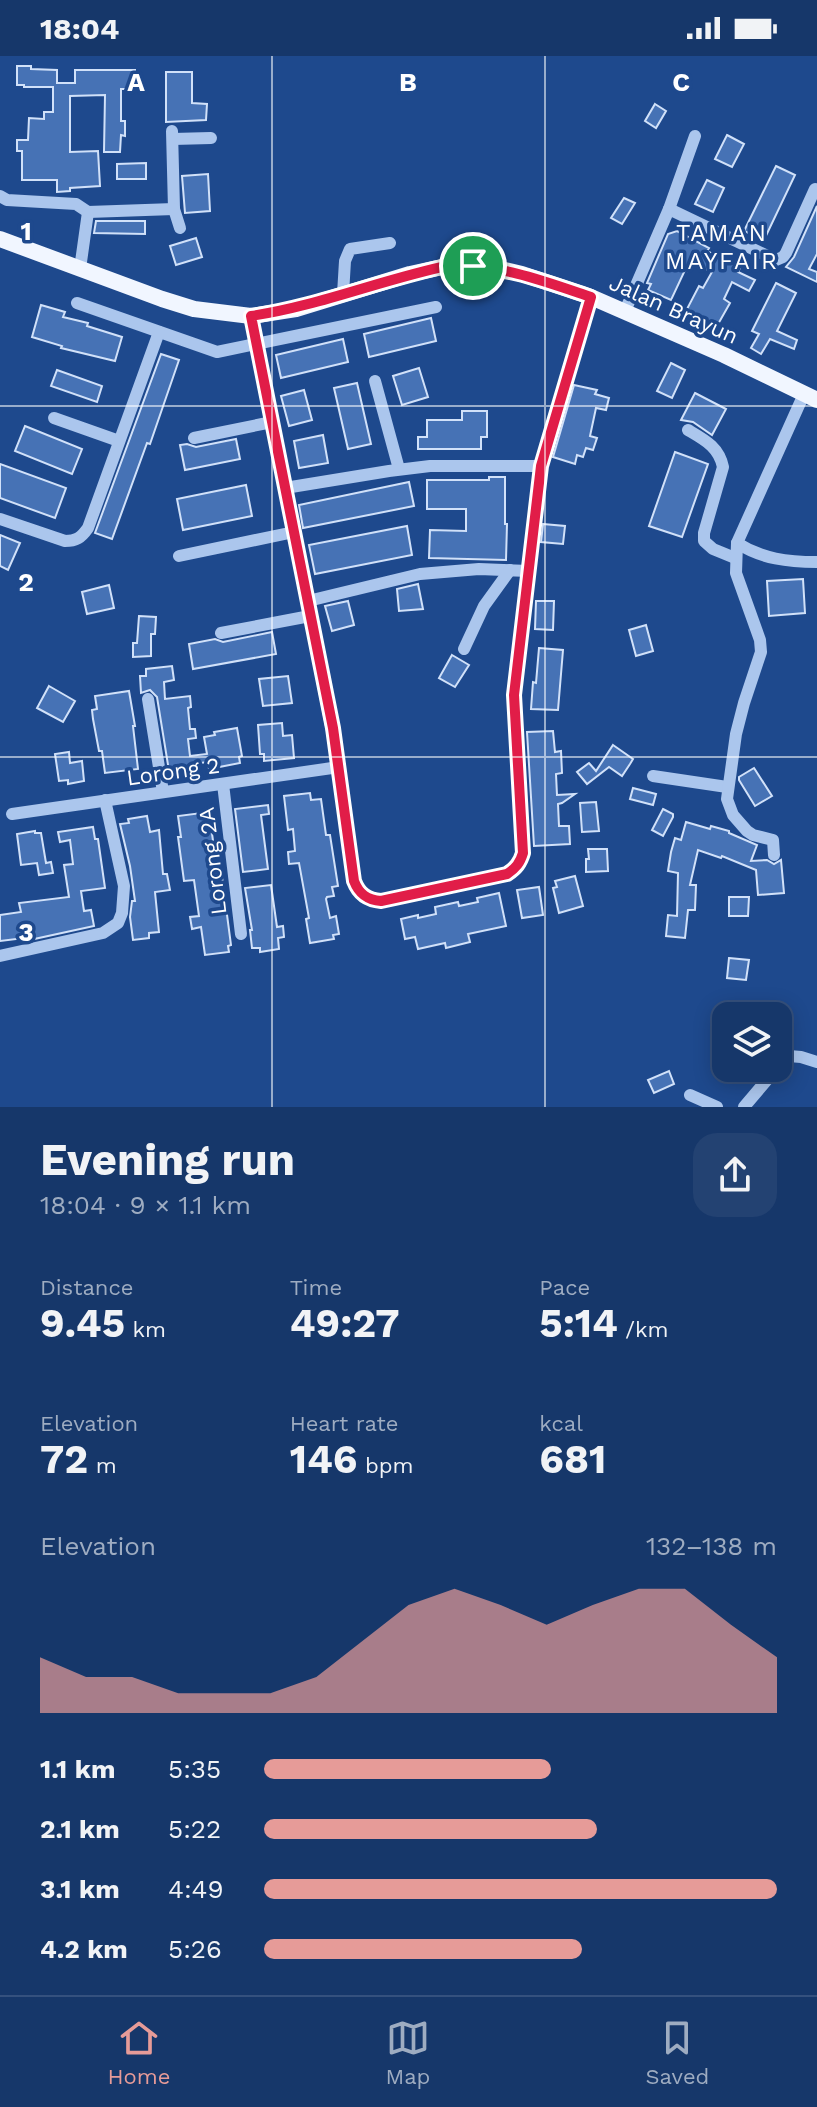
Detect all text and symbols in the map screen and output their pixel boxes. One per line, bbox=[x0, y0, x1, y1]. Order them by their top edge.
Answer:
text: 18:04 bbox=[40, 11, 120, 46]
text: A bbox=[127, 67, 145, 97]
text: B bbox=[399, 67, 417, 97]
text: C bbox=[672, 67, 690, 97]
text: 1 bbox=[20, 216, 32, 246]
district label: TAMAN MAYFAIR bbox=[665, 219, 779, 275]
pin bbox=[439, 232, 507, 300]
icon: arrive bbox=[451, 244, 495, 288]
street label: Jalan Brayun bbox=[606, 270, 742, 349]
text: 2 bbox=[18, 567, 34, 597]
street label: Lorong 2 bbox=[125, 753, 221, 790]
street label: Lorong 2A bbox=[194, 806, 231, 916]
text: 3 bbox=[18, 917, 34, 947]
map controls bbox=[712, 1002, 792, 1082]
button: layers bbox=[712, 1002, 792, 1082]
button: share bbox=[693, 1133, 777, 1217]
text: Evening run bbox=[40, 1134, 295, 1186]
text: 18:04 · 9 × 1.1 km bbox=[40, 1190, 251, 1220]
text: Distance bbox=[40, 1275, 134, 1300]
text: Time bbox=[290, 1275, 342, 1300]
text: Pace bbox=[539, 1275, 590, 1300]
text: 9.45 bbox=[40, 1300, 125, 1347]
text: 49:27 bbox=[290, 1300, 400, 1347]
text: 5:14 bbox=[539, 1300, 618, 1347]
text: km bbox=[125, 1317, 166, 1342]
text: /km bbox=[618, 1317, 668, 1342]
text: Elevation bbox=[40, 1411, 138, 1436]
text: Heart rate bbox=[290, 1411, 398, 1436]
text: kcal bbox=[539, 1411, 583, 1436]
text: 72 bbox=[40, 1436, 88, 1483]
text: 146 bbox=[290, 1436, 357, 1483]
text: 681 bbox=[539, 1436, 606, 1483]
text: m bbox=[88, 1453, 117, 1478]
text: bpm bbox=[357, 1453, 413, 1478]
text: Elevation bbox=[40, 1531, 156, 1561]
text: 132–138 m bbox=[646, 1531, 777, 1561]
text: 1.1 km bbox=[40, 1754, 115, 1784]
text: 5:35 bbox=[168, 1754, 221, 1784]
text: 2.1 km bbox=[40, 1814, 120, 1844]
text: 5:22 bbox=[168, 1814, 221, 1844]
text: 3.1 km bbox=[40, 1874, 120, 1904]
text: 4:49 bbox=[168, 1874, 224, 1904]
text: 4.2 km bbox=[40, 1934, 128, 1964]
text: 5:26 bbox=[168, 1934, 222, 1964]
tab: Home bbox=[108, 2016, 170, 2089]
tab: Map bbox=[386, 2016, 430, 2089]
tab: Saved bbox=[646, 2016, 709, 2089]

